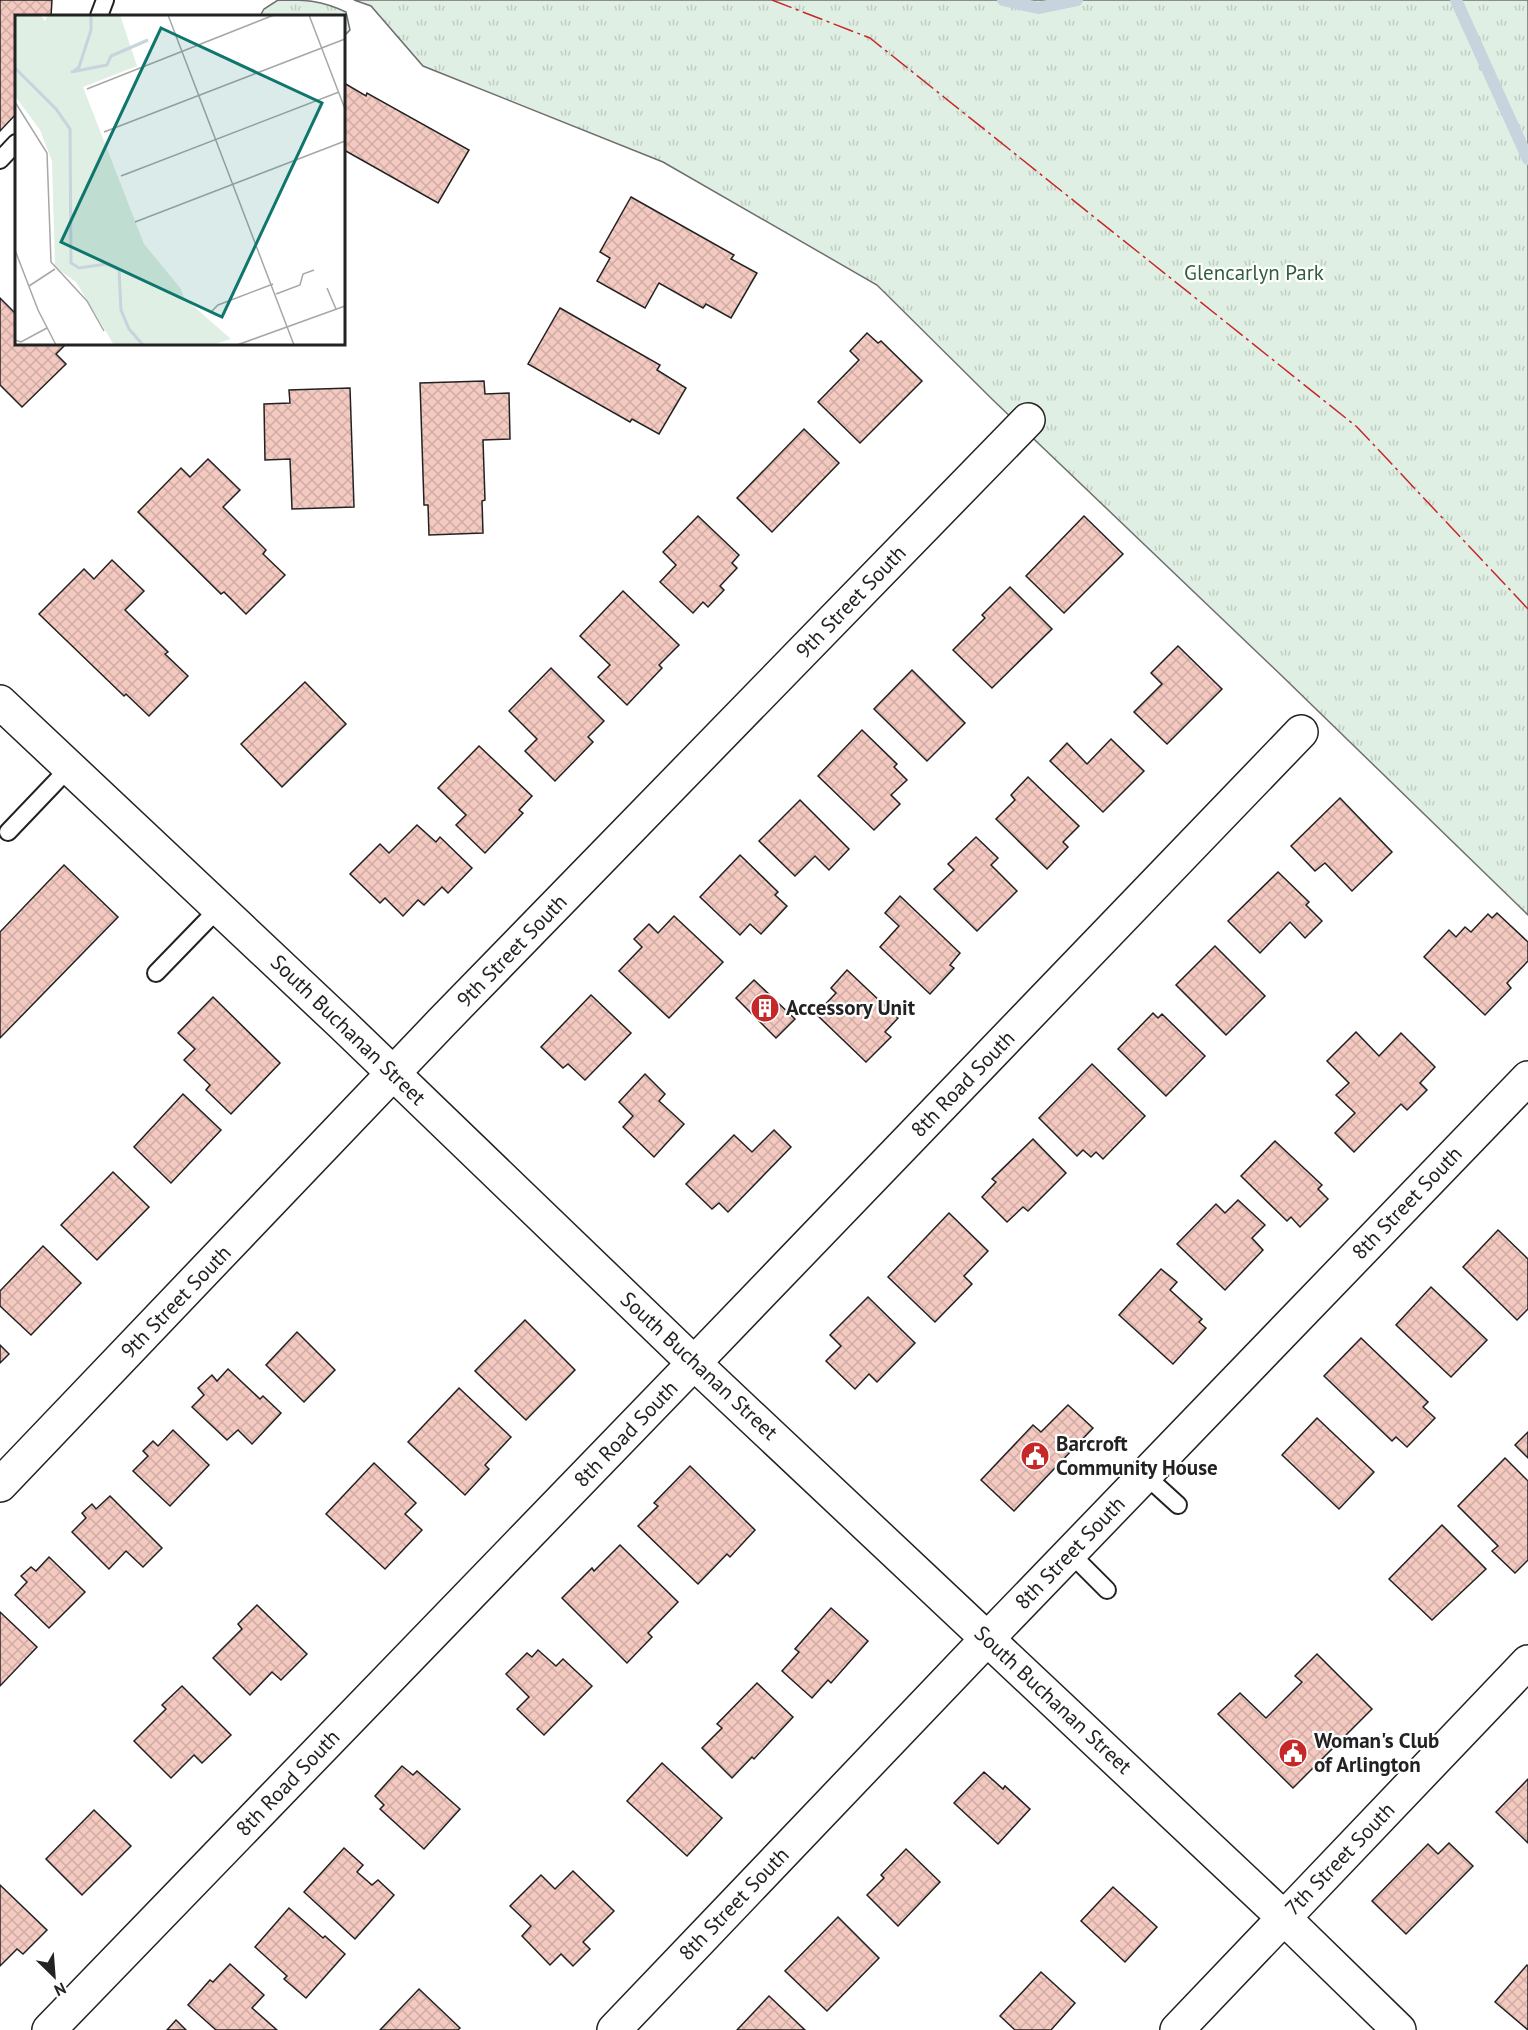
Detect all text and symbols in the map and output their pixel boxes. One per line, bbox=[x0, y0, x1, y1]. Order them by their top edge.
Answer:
inset map bbox=[15, 15, 345, 345]
park label: Glencarlyn Park bbox=[1184, 259, 1324, 286]
street label: 9th Street South bbox=[790, 539, 911, 664]
street label: 9th Street South bbox=[451, 888, 572, 1013]
street label: South Buchanan Street bbox=[265, 949, 432, 1111]
building icon: Accessory Unit bbox=[749, 992, 781, 1024]
place label: Accessory Unit bbox=[786, 994, 916, 1021]
street label: 8th Road South bbox=[905, 1025, 1020, 1143]
street label: 8th Street South bbox=[1346, 1140, 1467, 1265]
street label: 9th Street South bbox=[115, 1239, 236, 1364]
street label: South Buchanan Street bbox=[615, 1286, 784, 1446]
street label: 8th Road South bbox=[568, 1375, 683, 1493]
place label: Barcroft Community House bbox=[1056, 1430, 1218, 1481]
public building icon: Barcroft Community House bbox=[1019, 1440, 1051, 1472]
street label: 8th Street South bbox=[1009, 1490, 1130, 1615]
street label: South Buchanan Street bbox=[969, 1620, 1138, 1780]
street label: 8th Road South bbox=[230, 1724, 345, 1842]
place label: Woman's Club of Arlington bbox=[1314, 1727, 1439, 1778]
public building icon: Woman's Club of Arlington bbox=[1277, 1737, 1309, 1769]
street label: 7th Street South bbox=[1279, 1796, 1400, 1921]
street label: 8th Street South bbox=[673, 1841, 794, 1966]
north arrow bbox=[24, 1946, 84, 2006]
text: N bbox=[51, 1978, 69, 2001]

